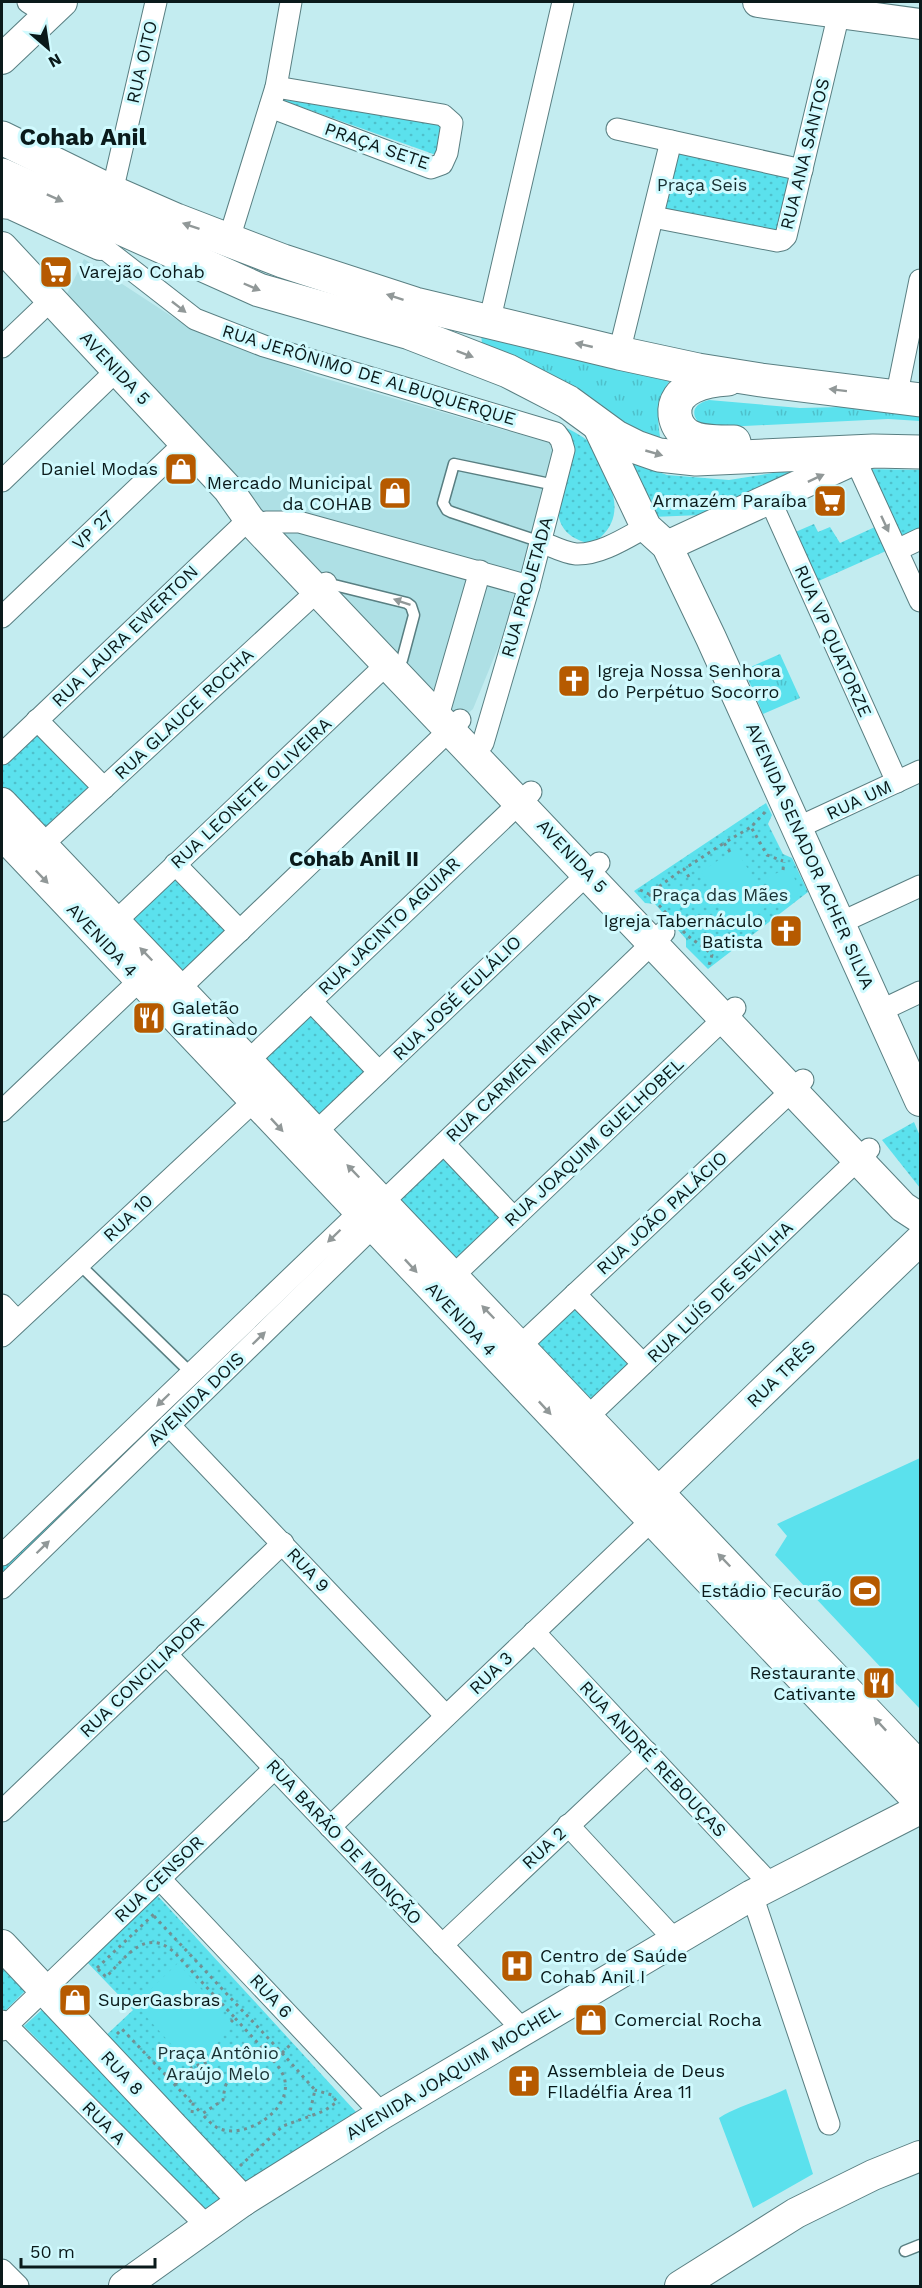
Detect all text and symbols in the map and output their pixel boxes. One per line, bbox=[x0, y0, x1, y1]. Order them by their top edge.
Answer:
north arrow bbox=[18, 18, 78, 78]
street label: RUA OITO bbox=[122, 18, 161, 105]
text: N bbox=[45, 49, 65, 72]
street label: RUA ANA SANTOS bbox=[776, 76, 833, 232]
street label: PRAÇA SETE bbox=[322, 118, 432, 173]
district label: Cohab Anil bbox=[20, 123, 147, 151]
park label: Praça Seis bbox=[657, 174, 747, 195]
one-way arrow bbox=[46, 194, 64, 204]
one-way arrow bbox=[182, 220, 200, 230]
supermarket icon: Varejão Cohab bbox=[38, 254, 74, 290]
place label: Varejão Cohab bbox=[79, 261, 205, 282]
one-way arrow bbox=[244, 282, 262, 292]
one-way arrow bbox=[386, 292, 404, 302]
one-way arrow bbox=[171, 300, 187, 313]
street label: RUA JERÔNIMO DE ALBUQUERQUE bbox=[220, 320, 519, 429]
street label: AVENIDA 5 bbox=[76, 327, 155, 409]
one-way arrow bbox=[574, 340, 593, 349]
one-way arrow bbox=[456, 349, 474, 359]
one-way arrow bbox=[828, 386, 847, 395]
one-way arrow bbox=[645, 449, 663, 458]
shop icon: Daniel Modas bbox=[163, 451, 199, 487]
place label: Daniel Modas bbox=[41, 458, 158, 479]
place label: Mercado Municipal da COHAB bbox=[207, 472, 372, 514]
one-way arrow bbox=[807, 474, 824, 483]
shop icon: Mercado Municipal da COHAB bbox=[377, 475, 413, 511]
supermarket icon: Armazém Paraíba bbox=[812, 483, 848, 519]
place label: Armazém Paraíba bbox=[653, 490, 807, 511]
street label: VP 27 bbox=[68, 505, 118, 554]
street label: RUA PROJETADA bbox=[496, 514, 557, 660]
one-way arrow bbox=[880, 515, 889, 532]
street label: RUA LAURA EWERTON bbox=[47, 560, 202, 711]
street label: RUA VP QUATORZE bbox=[790, 562, 876, 720]
one-way arrow bbox=[392, 597, 410, 607]
street label: RUA GLAUCE ROCHA bbox=[110, 644, 258, 783]
place label: Igreja Nossa Senhora do Perpétuo Socorro bbox=[597, 660, 781, 702]
church icon: Igreja Nossa Senhora do Perpétuo Socorro bbox=[556, 663, 592, 699]
street label: RUA LEONETE OLIVEIRA bbox=[166, 713, 335, 873]
street label: AVENIDA SENADOR ACHER SILVA bbox=[742, 719, 879, 992]
street label: RUA UM bbox=[823, 775, 895, 824]
street label: AVENIDA 5 bbox=[533, 815, 612, 897]
district label: Cohab Anil II bbox=[289, 846, 419, 871]
street label: RUA JACINTO AGUIAR bbox=[313, 852, 464, 999]
one-way arrow bbox=[35, 869, 49, 884]
park label: Praça das Mães bbox=[652, 884, 788, 905]
street label: AVENIDA 4 bbox=[63, 898, 142, 981]
place label: Igreja Tabernáculo Batista bbox=[604, 910, 763, 952]
church icon: Igreja Tabernáculo Batista bbox=[768, 913, 804, 949]
street label: RUA JOSÉ EULÁLIO bbox=[388, 931, 525, 1064]
one-way arrow bbox=[139, 947, 153, 962]
street label: RUA CARMEN MIRANDA bbox=[441, 987, 604, 1146]
place label: Galetão Gratinado bbox=[172, 997, 258, 1039]
restaurant icon: Galetão Gratinado bbox=[131, 1000, 167, 1036]
street label: RUA JOAQUIM GUELHOBEL bbox=[500, 1053, 688, 1230]
one-way arrow bbox=[270, 1117, 284, 1132]
street label: RUA JOÃO PALÁCIO bbox=[592, 1147, 731, 1279]
one-way arrow bbox=[346, 1164, 360, 1179]
street label: RUA 10 bbox=[99, 1190, 157, 1246]
street label: RUA LUÍS DE SEVILHA bbox=[642, 1217, 797, 1367]
one-way arrow bbox=[328, 1229, 342, 1243]
one-way arrow bbox=[404, 1259, 418, 1273]
street label: AVENIDA 4 bbox=[422, 1277, 501, 1360]
one-way arrow bbox=[481, 1305, 495, 1320]
one-way arrow bbox=[251, 1331, 266, 1345]
street label: RUA TRÊS bbox=[742, 1336, 819, 1411]
street label: AVENIDA DOIS bbox=[143, 1347, 248, 1450]
one-way arrow bbox=[156, 1393, 171, 1406]
one-way arrow bbox=[538, 1400, 552, 1414]
one-way arrow bbox=[36, 1540, 50, 1554]
street label: RUA 9 bbox=[283, 1543, 334, 1596]
one-way arrow bbox=[717, 1552, 731, 1567]
sports icon: Estádio Fecurão bbox=[847, 1573, 883, 1609]
place label: Estádio Fecurão bbox=[701, 1580, 842, 1601]
street label: RUA CONCILIADOR bbox=[75, 1612, 208, 1741]
street label: RUA 3 bbox=[465, 1647, 517, 1698]
place label: Restaurante Cativante bbox=[749, 1662, 856, 1704]
restaurant icon: Restaurante Cativante bbox=[861, 1665, 897, 1701]
street label: RUA ANDRÉ REBOUÇAS bbox=[576, 1676, 731, 1841]
one-way arrow bbox=[874, 1717, 888, 1731]
street label: RUA BARÃO DE MONÇÃO bbox=[262, 1755, 426, 1929]
street label: RUA 2 bbox=[517, 1822, 570, 1873]
street label: RUA CENSOR bbox=[110, 1831, 208, 1926]
place label: Centro de Saúde Cohab Anil I bbox=[540, 1945, 687, 1987]
hospital icon: Centro de Saúde Cohab Anil I bbox=[499, 1948, 535, 1984]
street label: RUA 6 bbox=[246, 1969, 297, 2022]
shop icon: SuperGasbras bbox=[57, 1982, 93, 2018]
place label: SuperGasbras bbox=[98, 1989, 220, 2010]
street label: AVENIDA JOAQUIM MOCHEL bbox=[342, 1999, 564, 2144]
shop icon: Comercial Rocha bbox=[573, 2002, 609, 2038]
place label: Comercial Rocha bbox=[614, 2009, 762, 2030]
park label: Praça Antônio Araújo Melo bbox=[157, 2042, 279, 2084]
street label: RUA 8 bbox=[97, 2046, 148, 2099]
place label: Assembleia de Deus FIladélfia Área 11 bbox=[547, 2060, 725, 2102]
church icon: Assembleia de Deus FIladélfia Área 11 bbox=[506, 2063, 542, 2099]
street label: RUA A bbox=[78, 2097, 131, 2149]
scale bar bbox=[21, 2231, 154, 2269]
text: 50 m bbox=[30, 2241, 75, 2262]

